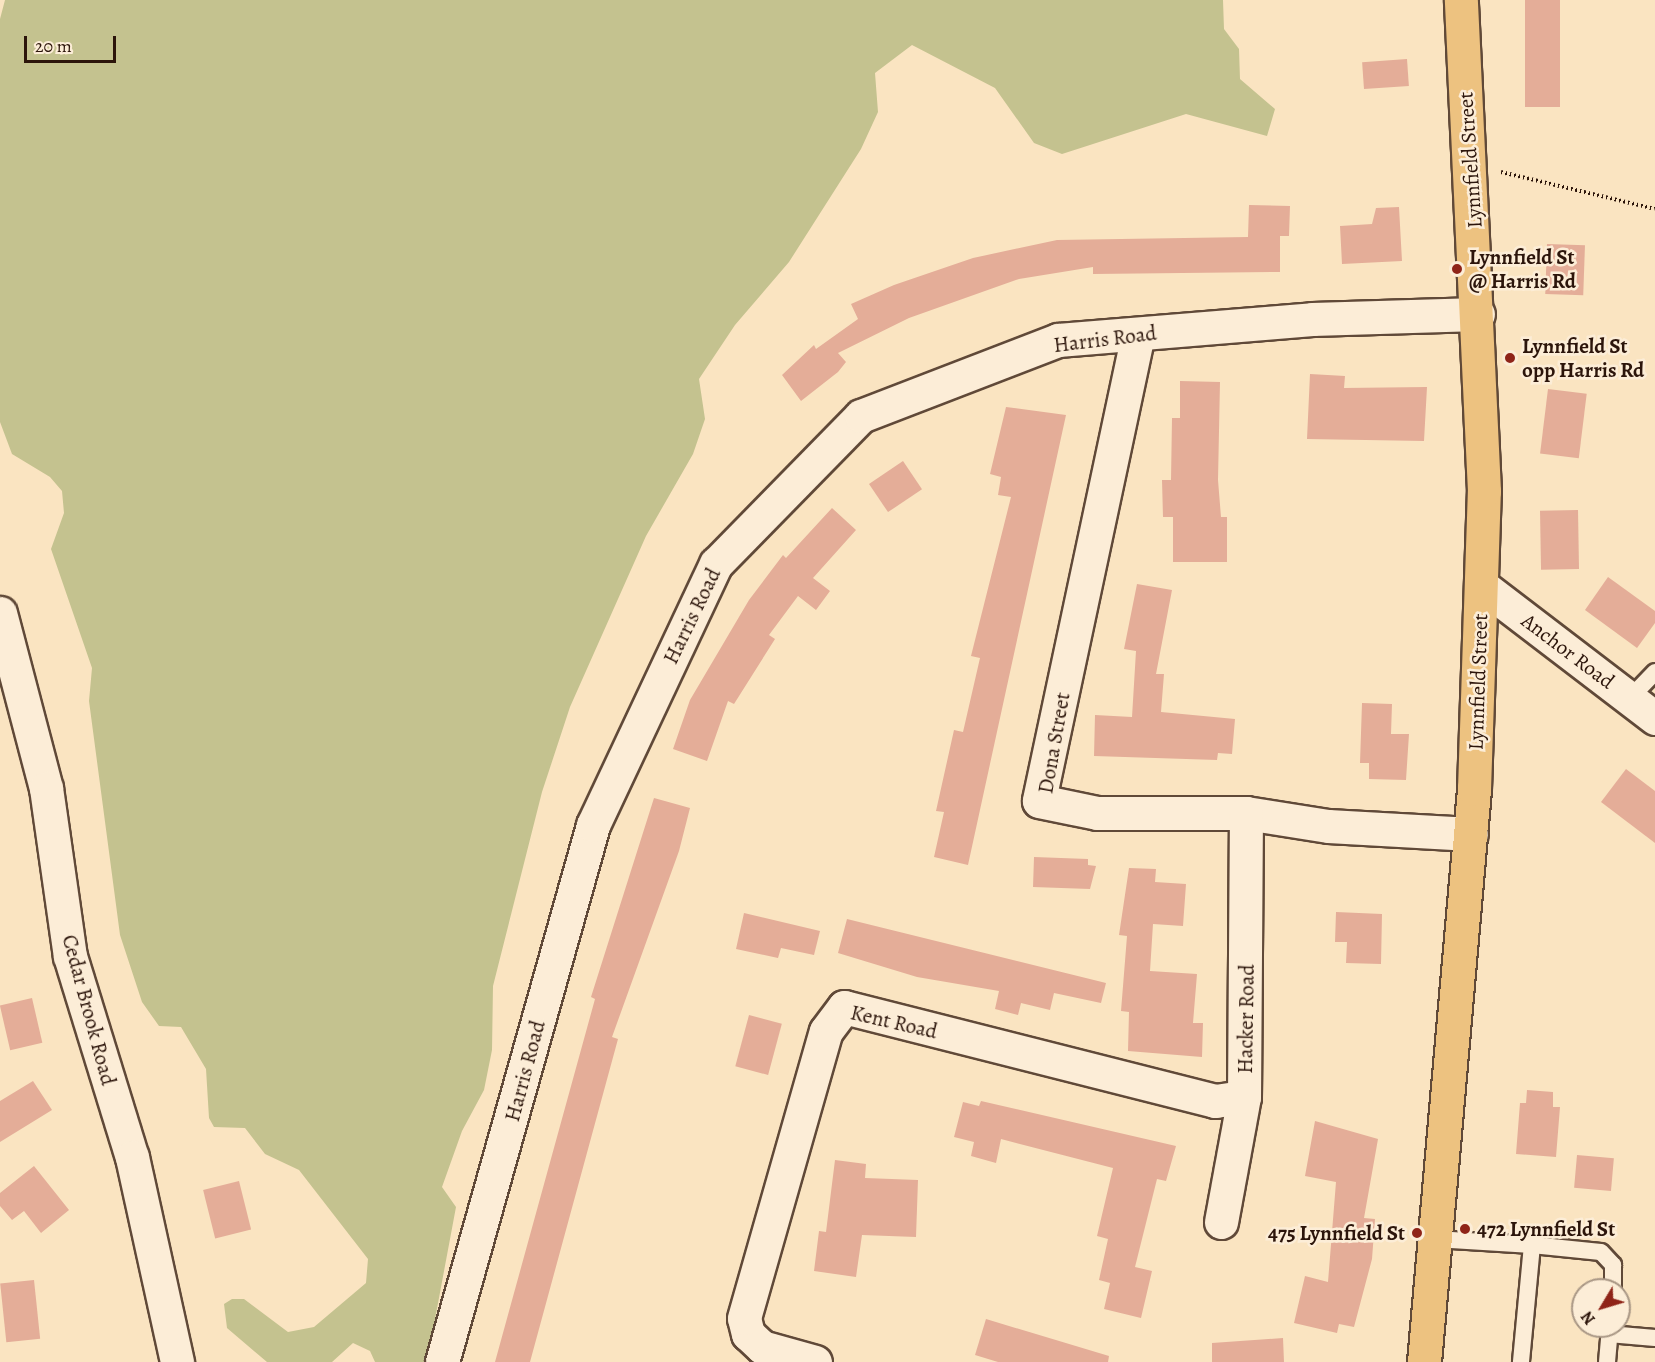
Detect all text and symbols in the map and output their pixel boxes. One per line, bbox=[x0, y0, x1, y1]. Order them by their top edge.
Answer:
scale bar bbox=[27, 24, 118, 62]
text: 20 m bbox=[35, 34, 72, 58]
street label: Lynnfield Street bbox=[1453, 91, 1487, 229]
place label: Lynnfield St @ Harris Rd bbox=[1469, 244, 1576, 294]
marker: Lynnfield St @ Harris Rd bbox=[1450, 262, 1464, 276]
street label: Harris Road bbox=[1052, 320, 1158, 358]
place label: Lynnfield St opp Harris Rd bbox=[1522, 333, 1644, 383]
marker: Lynnfield St opp Harris Rd bbox=[1503, 351, 1517, 365]
street label: Harris Road bbox=[658, 564, 726, 668]
street label: Anchor Road bbox=[1517, 608, 1619, 694]
street label: Lynnfield Street bbox=[1463, 613, 1493, 751]
street label: Dona Street bbox=[1033, 690, 1075, 796]
street label: Cedar Brook Road bbox=[57, 932, 121, 1088]
street label: Hacker Road bbox=[1232, 964, 1260, 1074]
street label: Kent Road bbox=[848, 1000, 940, 1044]
street label: Harris Road bbox=[499, 1018, 551, 1124]
place label: 472 Lynnfield St bbox=[1477, 1216, 1615, 1242]
place label: 475 Lynnfield St bbox=[1268, 1220, 1405, 1246]
marker: 472 Lynnfield St bbox=[1458, 1222, 1472, 1236]
marker: 475 Lynnfield St bbox=[1410, 1226, 1424, 1240]
north arrow bbox=[1571, 1278, 1631, 1338]
text: N bbox=[1576, 1306, 1601, 1329]

